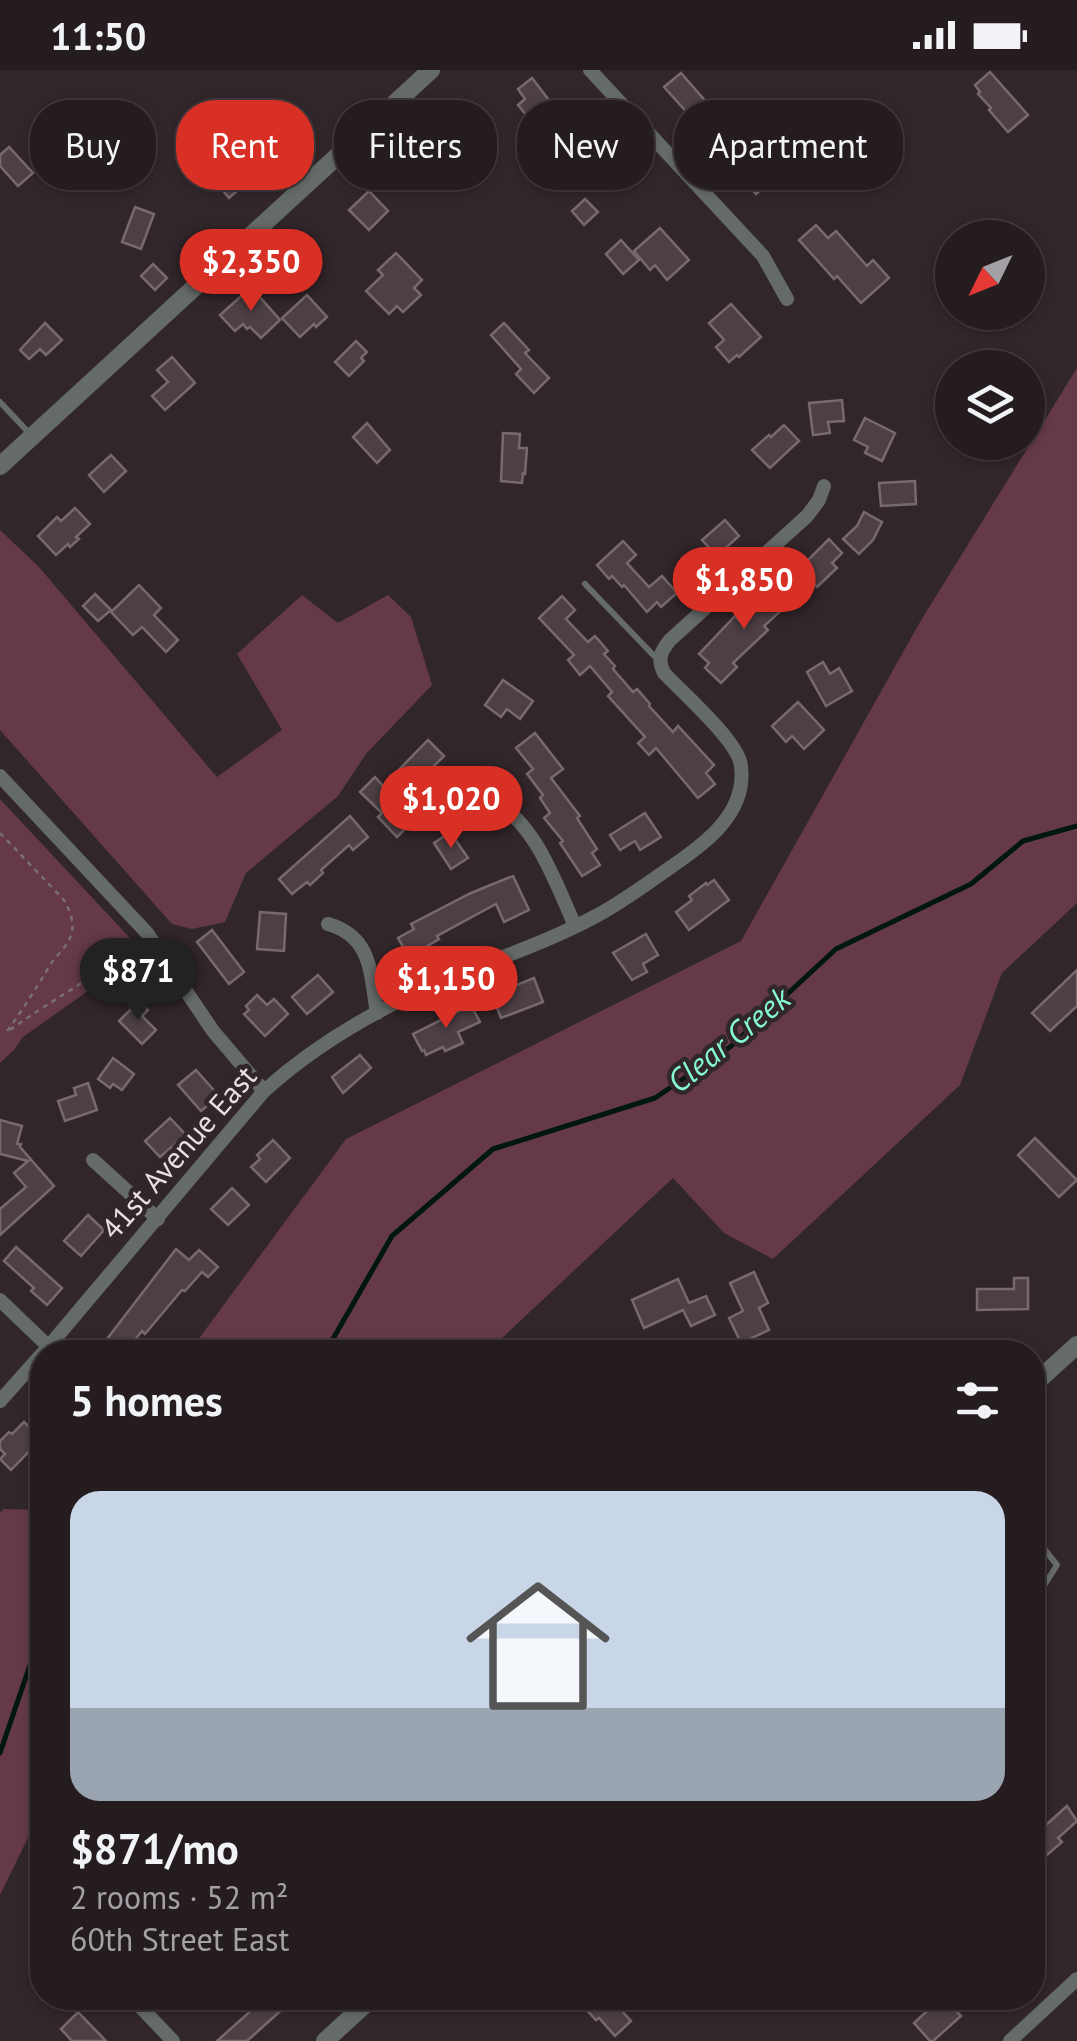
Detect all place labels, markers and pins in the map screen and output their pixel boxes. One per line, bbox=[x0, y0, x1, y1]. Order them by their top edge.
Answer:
pin: $2,350 bbox=[170, 229, 332, 314]
pin: $1,850 bbox=[663, 547, 825, 632]
pin: $1,020 bbox=[370, 766, 532, 851]
pin: $871 bbox=[79, 938, 197, 1023]
pin: $1,150 bbox=[365, 946, 527, 1031]

